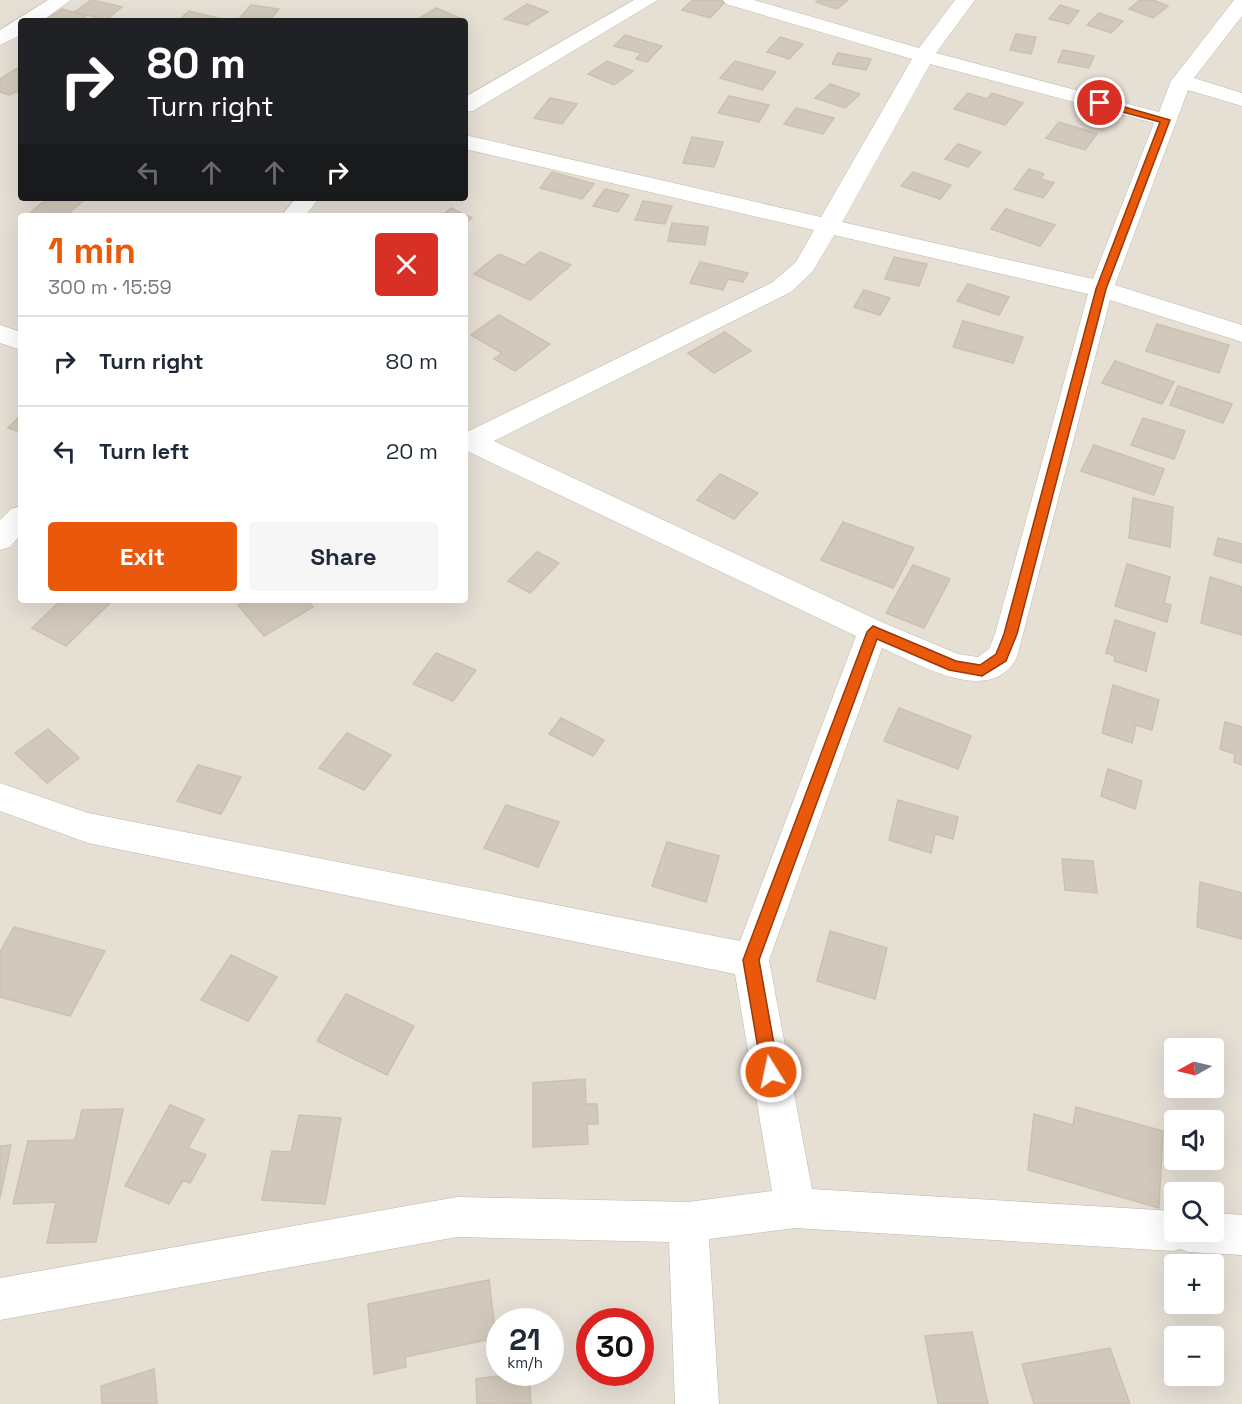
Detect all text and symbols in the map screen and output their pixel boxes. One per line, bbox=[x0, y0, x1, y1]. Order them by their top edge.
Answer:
text: 80 m bbox=[147, 37, 246, 90]
icon: right bbox=[48, 42, 126, 120]
pin bbox=[1074, 77, 1125, 128]
icon: arrive bbox=[1083, 86, 1116, 119]
text: Turn right bbox=[147, 89, 274, 124]
icon: left bbox=[132, 156, 165, 189]
icon: ahead bbox=[195, 156, 228, 189]
icon: ahead bbox=[258, 156, 291, 189]
icon: right bbox=[321, 156, 354, 189]
text: 1 min bbox=[48, 228, 136, 274]
button: close bbox=[375, 233, 438, 296]
text: 300 m · 15:59 bbox=[48, 274, 172, 300]
icon: right bbox=[48, 345, 81, 378]
text: Turn right bbox=[99, 347, 204, 375]
text: 80 m bbox=[386, 347, 438, 375]
icon: left bbox=[48, 435, 81, 468]
text: Turn left bbox=[99, 437, 189, 465]
text: 20 m bbox=[386, 437, 438, 465]
button: Exit bbox=[48, 522, 237, 591]
button: Share bbox=[249, 522, 438, 591]
north arrow bbox=[1164, 1038, 1224, 1098]
map controls bbox=[1164, 1038, 1224, 1386]
position arrow bbox=[739, 1040, 803, 1104]
button: sound bbox=[1164, 1110, 1224, 1170]
button: search bbox=[1164, 1182, 1224, 1242]
button: + bbox=[1164, 1254, 1224, 1314]
speed limit sign: 30 bbox=[576, 1308, 654, 1386]
text: 21 bbox=[509, 1320, 541, 1359]
button: − bbox=[1164, 1326, 1224, 1386]
text: km/h bbox=[507, 1353, 543, 1372]

